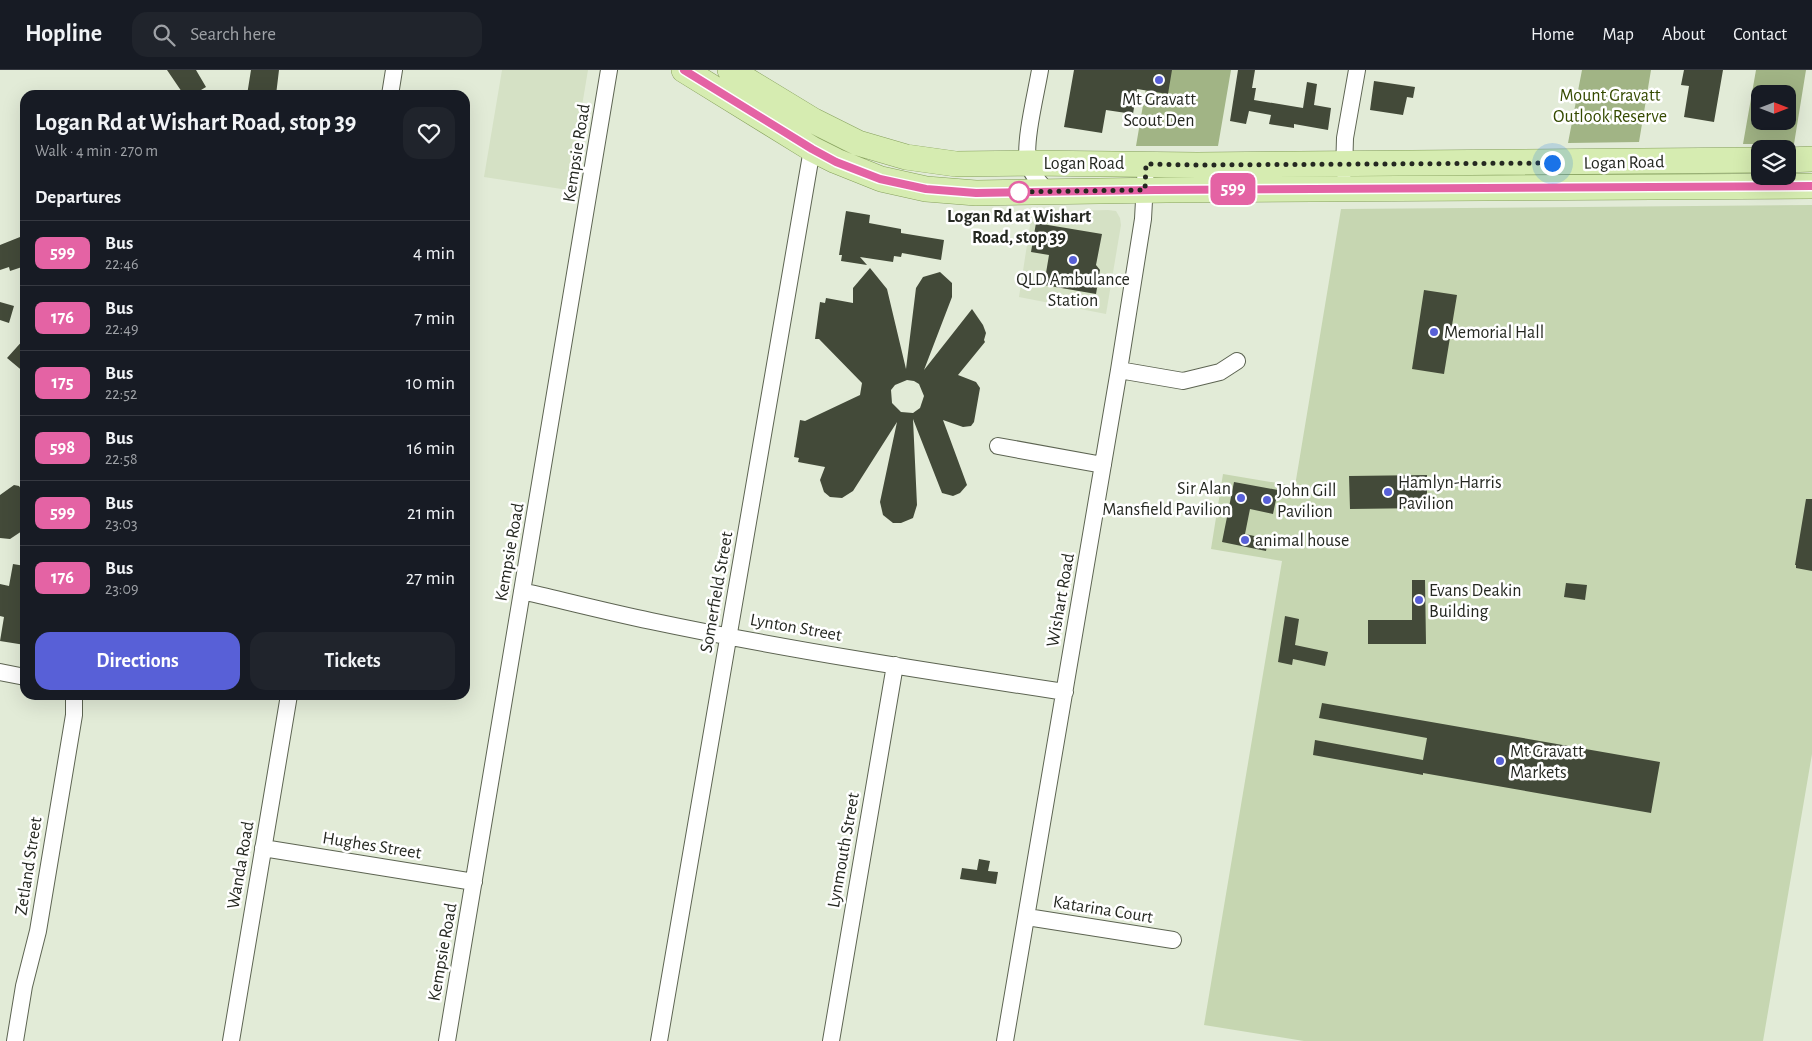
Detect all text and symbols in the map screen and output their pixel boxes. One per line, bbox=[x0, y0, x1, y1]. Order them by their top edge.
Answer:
search box bbox=[132, 12, 482, 57]
icon: search bbox=[150, 21, 178, 49]
text: Hopline bbox=[25, 22, 102, 46]
text: Search here bbox=[190, 25, 276, 44]
text: Home bbox=[1531, 26, 1574, 44]
text: Map bbox=[1602, 26, 1634, 44]
text: About bbox=[1662, 26, 1705, 44]
text: Contact bbox=[1733, 26, 1787, 44]
marker: Mt Gravatt Scout Den bbox=[1153, 74, 1165, 86]
north arrow bbox=[1751, 85, 1796, 130]
map controls bbox=[1751, 85, 1796, 185]
park label: Mount Gravatt Outlook Reserve bbox=[1553, 87, 1667, 126]
place label: Mt Gravatt Scout Den bbox=[1122, 91, 1196, 130]
street label: Kempsie Road bbox=[560, 103, 594, 204]
button: heart bbox=[403, 107, 455, 159]
text: Logan Rd at Wishart Road, stop 39 bbox=[35, 111, 356, 135]
button: layers bbox=[1751, 140, 1796, 185]
text: Walk · 4 min · 270 m bbox=[35, 143, 158, 159]
your location bbox=[1540, 151, 1565, 176]
street label: Logan Road bbox=[1583, 153, 1665, 173]
street label: Logan Road bbox=[1044, 155, 1124, 173]
line badge: 599 bbox=[1204, 173, 1262, 205]
text: 599 bbox=[1220, 180, 1246, 198]
marker: Logan Rd at Wishart Road, stop 39 bbox=[1008, 181, 1030, 203]
text: Departures bbox=[35, 188, 121, 207]
place label: Logan Rd at Wishart Road, stop 39 bbox=[947, 208, 1091, 247]
text: Bus bbox=[105, 234, 133, 253]
text: 599 bbox=[50, 244, 75, 262]
text: 4 min bbox=[413, 244, 455, 263]
marker: QLD Ambulance Station bbox=[1067, 254, 1079, 266]
text: 22:46 bbox=[105, 256, 138, 272]
place label: QLD Ambulance Station bbox=[1016, 271, 1130, 310]
text: Bus bbox=[105, 299, 133, 318]
text: 176 bbox=[51, 309, 74, 327]
text: 7 min bbox=[414, 309, 455, 328]
text: 22:49 bbox=[105, 321, 138, 337]
place label: Memorial Hall bbox=[1444, 324, 1544, 342]
marker: Memorial Hall bbox=[1428, 326, 1440, 338]
text: Bus bbox=[105, 364, 133, 383]
text: 175 bbox=[51, 374, 74, 392]
text: 10 min bbox=[406, 374, 455, 393]
text: 22:52 bbox=[105, 386, 137, 402]
text: Bus bbox=[105, 429, 133, 448]
text: 598 bbox=[50, 439, 75, 457]
text: 16 min bbox=[407, 439, 455, 458]
text: 22:58 bbox=[105, 451, 138, 467]
place label: Hamlyn-Harris Pavilion bbox=[1398, 474, 1502, 513]
place label: Sir Alan Mansfield Pavilion bbox=[1102, 480, 1231, 519]
place label: John Gill Pavilion bbox=[1277, 482, 1337, 521]
marker: Hamlyn-Harris Pavilion bbox=[1382, 486, 1394, 498]
marker: Sir Alan Mansfield Pavilion bbox=[1235, 492, 1247, 504]
text: Bus bbox=[105, 494, 133, 513]
marker: John Gill Pavilion bbox=[1261, 494, 1273, 506]
street label: Kempsie Road bbox=[492, 502, 527, 603]
text: 599 bbox=[50, 504, 75, 522]
text: 21 min bbox=[407, 504, 455, 523]
text: 23:03 bbox=[105, 516, 138, 532]
street label: Somerfield Street bbox=[697, 530, 737, 654]
place label: animal house bbox=[1255, 532, 1349, 550]
marker: animal house bbox=[1239, 534, 1251, 546]
street label: Wishart Road bbox=[1044, 552, 1078, 648]
text: Bus bbox=[105, 559, 133, 578]
text: 176 bbox=[51, 569, 74, 587]
text: 27 min bbox=[406, 569, 455, 588]
text: 23:09 bbox=[105, 581, 139, 597]
place label: Evans Deakin Building bbox=[1429, 582, 1522, 621]
marker: Evans Deakin Building bbox=[1413, 594, 1425, 606]
street label: Lynton Street bbox=[749, 611, 843, 645]
button: Directions bbox=[35, 632, 240, 690]
button: Tickets bbox=[250, 632, 455, 690]
place label: Mt Gravatt Markets bbox=[1510, 743, 1584, 782]
marker: Mt Gravatt Markets bbox=[1494, 755, 1506, 767]
street label: Lynmouth Street bbox=[825, 791, 863, 909]
street label: Zetland Street bbox=[12, 815, 46, 917]
street label: Wanda Road bbox=[224, 820, 258, 911]
street label: Hughes Street bbox=[321, 829, 423, 863]
street label: Katarina Court bbox=[1052, 893, 1154, 927]
street label: Kempsie Road bbox=[425, 902, 460, 1003]

